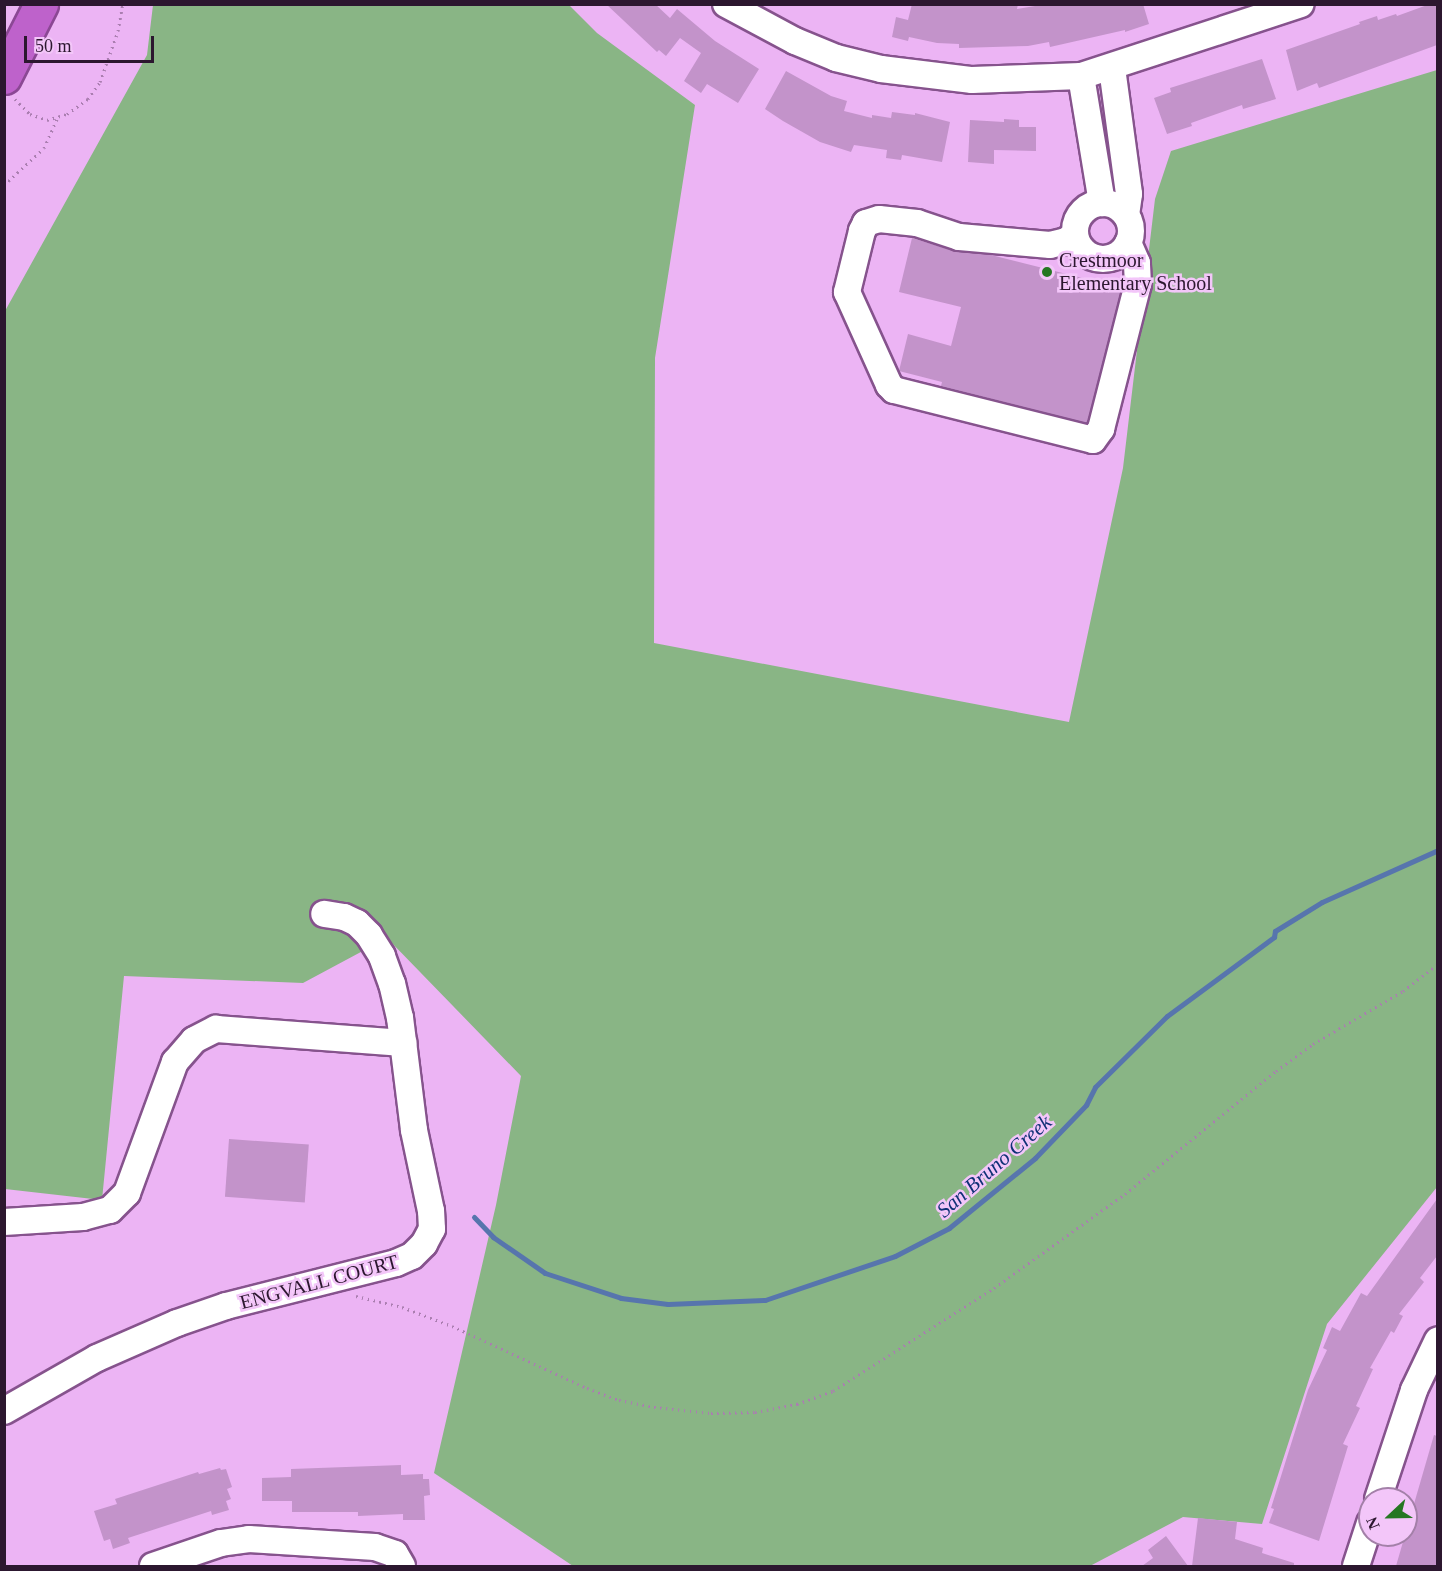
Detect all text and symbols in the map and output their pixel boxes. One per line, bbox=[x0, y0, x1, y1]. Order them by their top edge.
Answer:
scale bar bbox=[27, 24, 158, 62]
text: 50 m bbox=[35, 36, 72, 56]
place label: Crestmoor Elementary School bbox=[1059, 248, 1212, 295]
marker: Crestmoor Elementary School bbox=[1040, 265, 1054, 279]
water label: San Bruno Creek bbox=[931, 1109, 1057, 1223]
street label: ENGVALL COURT bbox=[237, 1249, 401, 1315]
north arrow bbox=[1358, 1487, 1418, 1547]
text: N bbox=[1363, 1515, 1383, 1532]

